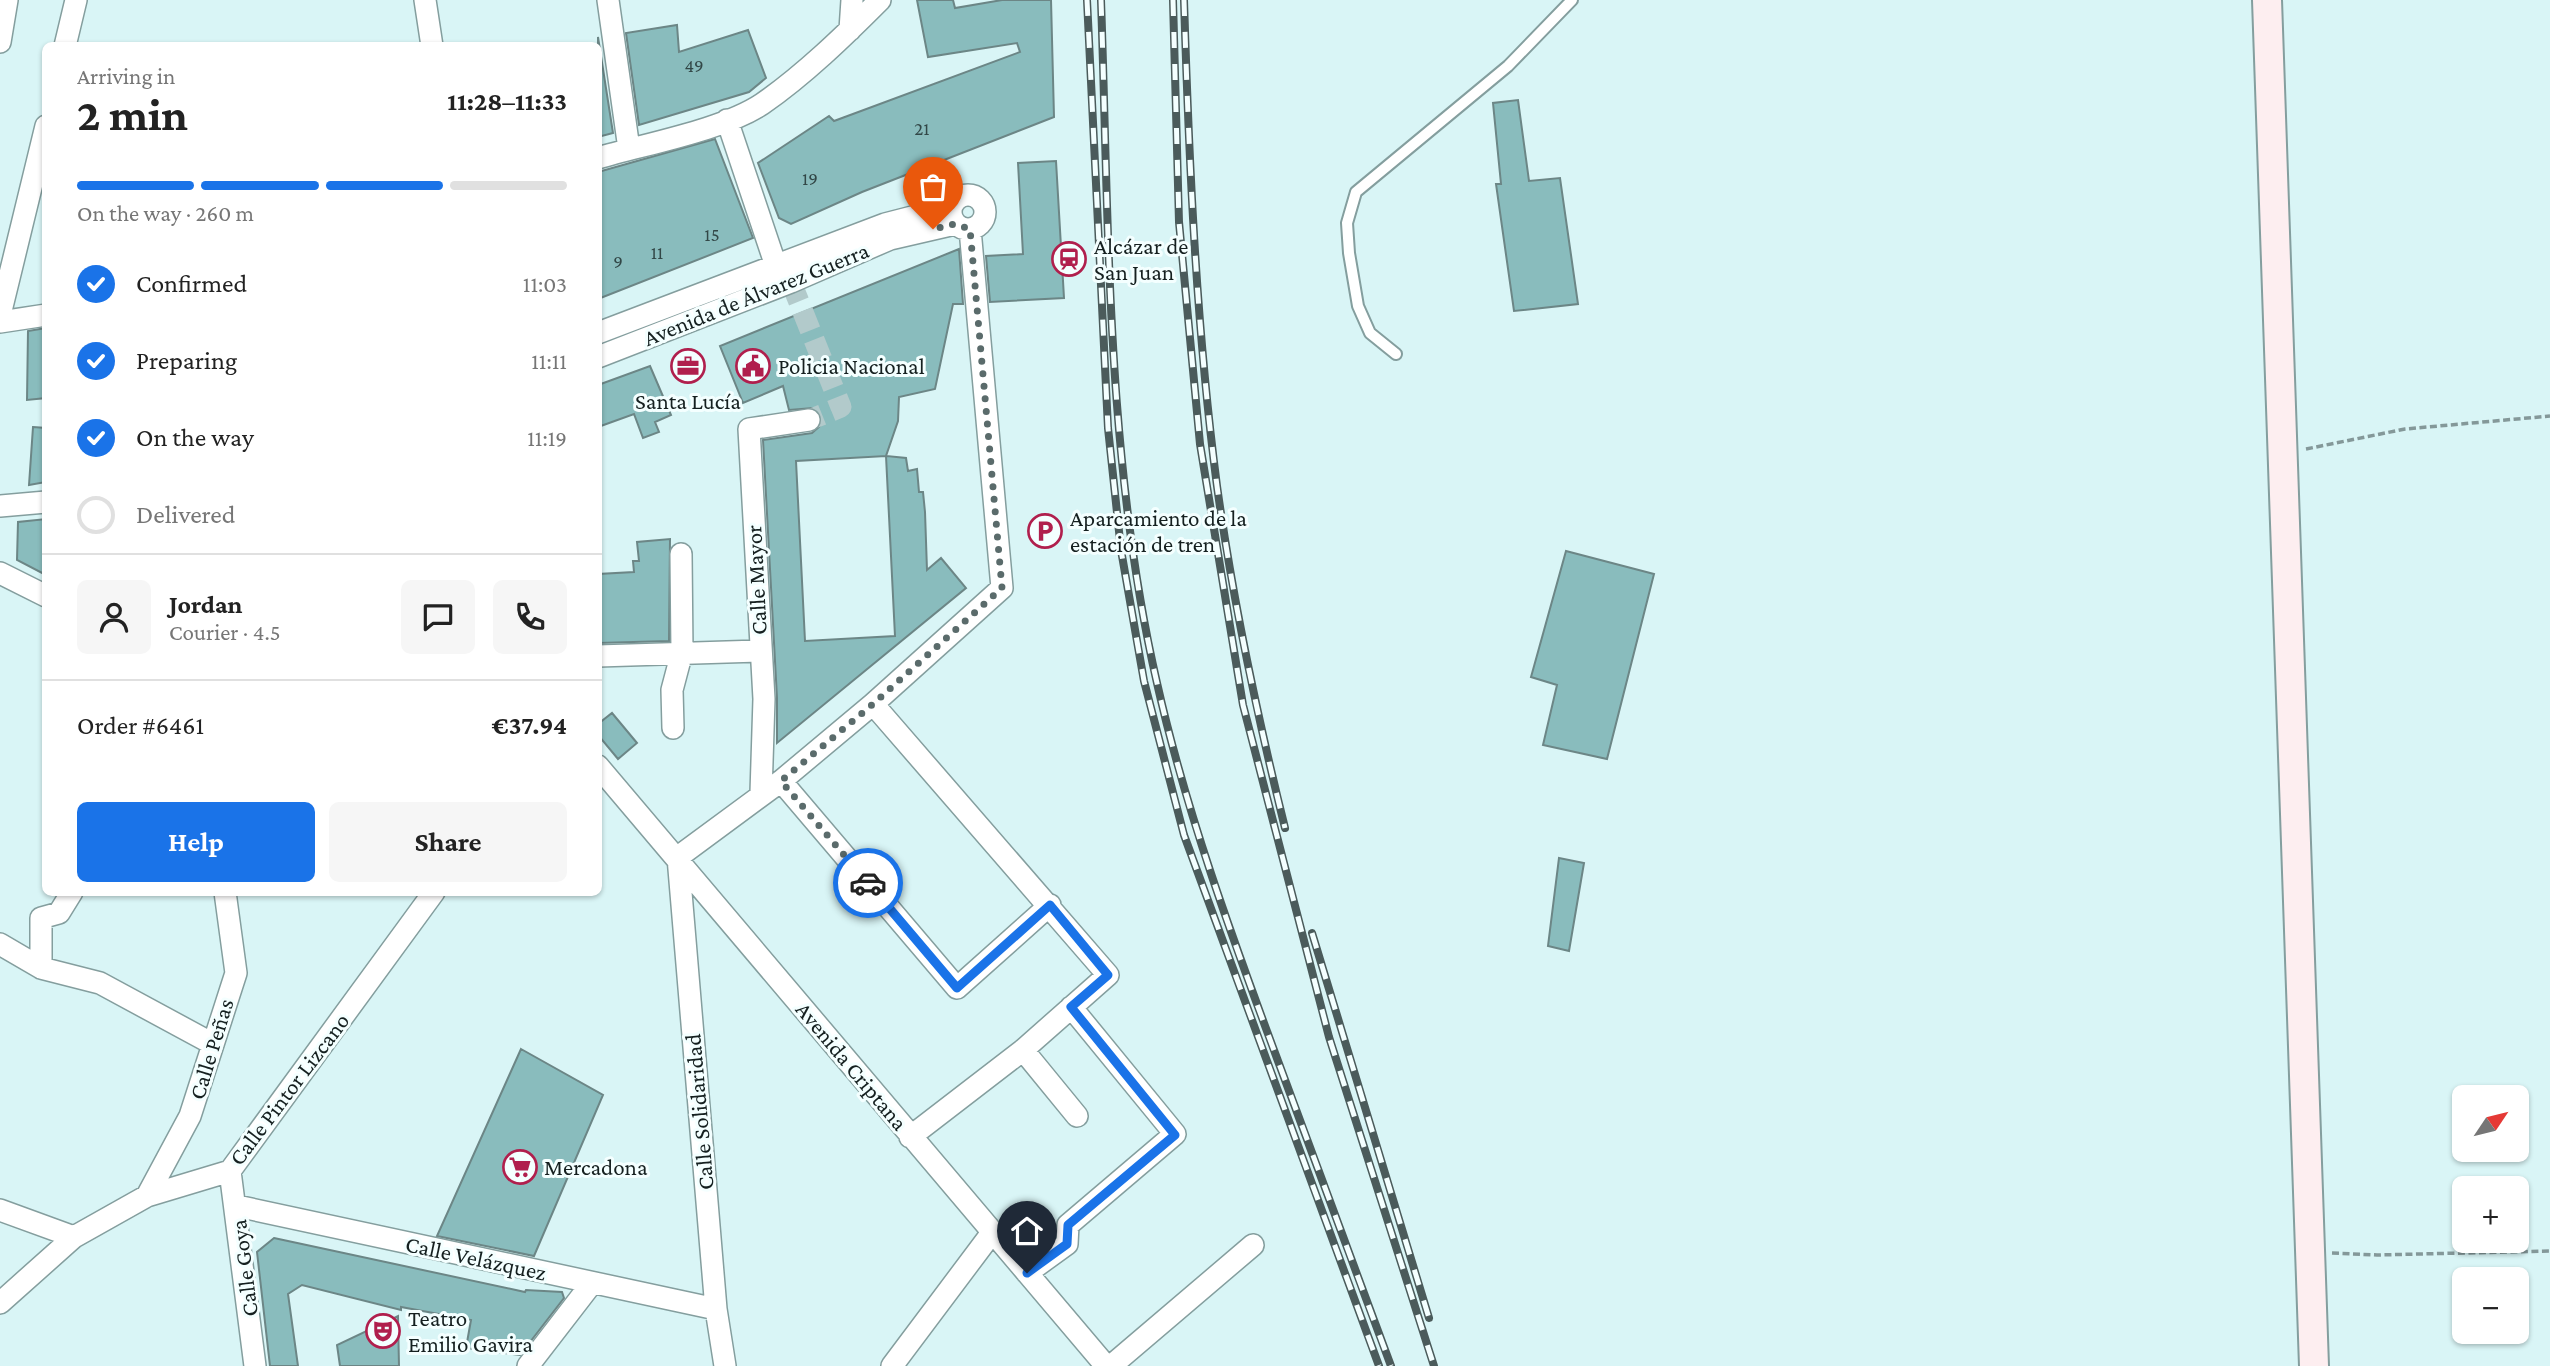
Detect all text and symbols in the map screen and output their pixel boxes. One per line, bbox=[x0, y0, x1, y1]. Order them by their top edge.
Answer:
house number: 49 bbox=[684, 55, 704, 76]
text: Arriving in bbox=[77, 63, 175, 89]
text: 11:28–11:33 bbox=[447, 87, 567, 116]
text: 2 min bbox=[77, 89, 188, 140]
house number: 21 bbox=[914, 118, 930, 139]
pin bbox=[903, 157, 963, 229]
house number: 19 bbox=[802, 168, 818, 189]
icon: bag bbox=[914, 168, 952, 206]
text: On the way · 260 m bbox=[77, 200, 254, 226]
house number: 15 bbox=[704, 224, 720, 245]
place label: Alcázar de San Juan bbox=[1094, 233, 1188, 285]
street label: Avenida de Álvarez Guerra bbox=[640, 237, 873, 351]
station icon: Alcázar de San Juan bbox=[1050, 240, 1088, 278]
house number: 11 bbox=[651, 242, 663, 263]
house number: 9 bbox=[613, 251, 623, 272]
icon: check bbox=[77, 265, 115, 303]
text: Confirmed bbox=[136, 269, 247, 298]
text: 11:03 bbox=[523, 271, 567, 297]
icon: check bbox=[77, 342, 115, 380]
text: Preparing bbox=[136, 346, 237, 375]
office icon: Santa Lucía bbox=[669, 347, 707, 385]
public building icon: Policia Nacional bbox=[734, 347, 772, 385]
text: 11:11 bbox=[531, 348, 567, 374]
place label: Policia Nacional bbox=[778, 353, 925, 379]
place label: Santa Lucía bbox=[635, 388, 741, 414]
icon: check bbox=[77, 419, 115, 457]
text: On the way bbox=[136, 423, 254, 452]
text: 11:19 bbox=[527, 425, 567, 451]
text: Delivered bbox=[136, 500, 235, 529]
place label: Aparcamiento de la estación de tren bbox=[1070, 505, 1247, 557]
parking icon: Aparcamiento de la estación de tren bbox=[1026, 512, 1064, 550]
street label: Calle Mayor bbox=[740, 524, 772, 636]
button: person bbox=[77, 580, 151, 654]
button: chat bbox=[401, 580, 475, 654]
button: phone bbox=[493, 580, 567, 654]
text: Jordan bbox=[169, 590, 243, 619]
text: Courier · 4.5 bbox=[169, 619, 281, 645]
text: Order #6461 bbox=[77, 711, 204, 740]
text: €37.94 bbox=[492, 711, 567, 740]
button: Help bbox=[77, 802, 315, 882]
button: Share bbox=[329, 802, 567, 882]
courier bbox=[833, 848, 903, 918]
icon: car bbox=[849, 864, 887, 902]
street label: Calle Peñas bbox=[183, 996, 239, 1102]
street label: Avenida Criptana bbox=[791, 997, 913, 1136]
street label: Calle Pintor Lizcano bbox=[224, 1008, 354, 1170]
street label: Calle Solidaridad bbox=[679, 1033, 719, 1191]
north arrow bbox=[2452, 1085, 2529, 1162]
map controls bbox=[2452, 1085, 2529, 1344]
supermarket icon: Mercadona bbox=[501, 1148, 539, 1186]
place label: Mercadona bbox=[544, 1154, 648, 1180]
button: + bbox=[2452, 1176, 2529, 1253]
pin bbox=[997, 1201, 1057, 1273]
icon: home bbox=[1008, 1212, 1046, 1250]
street label: Calle Goya bbox=[225, 1218, 263, 1318]
street label: Calle Velázquez bbox=[403, 1230, 549, 1286]
button: − bbox=[2452, 1267, 2529, 1344]
place label: Teatro Emilio Gavira bbox=[408, 1305, 533, 1357]
theatre icon: Teatro Emilio Gavira bbox=[364, 1312, 402, 1350]

